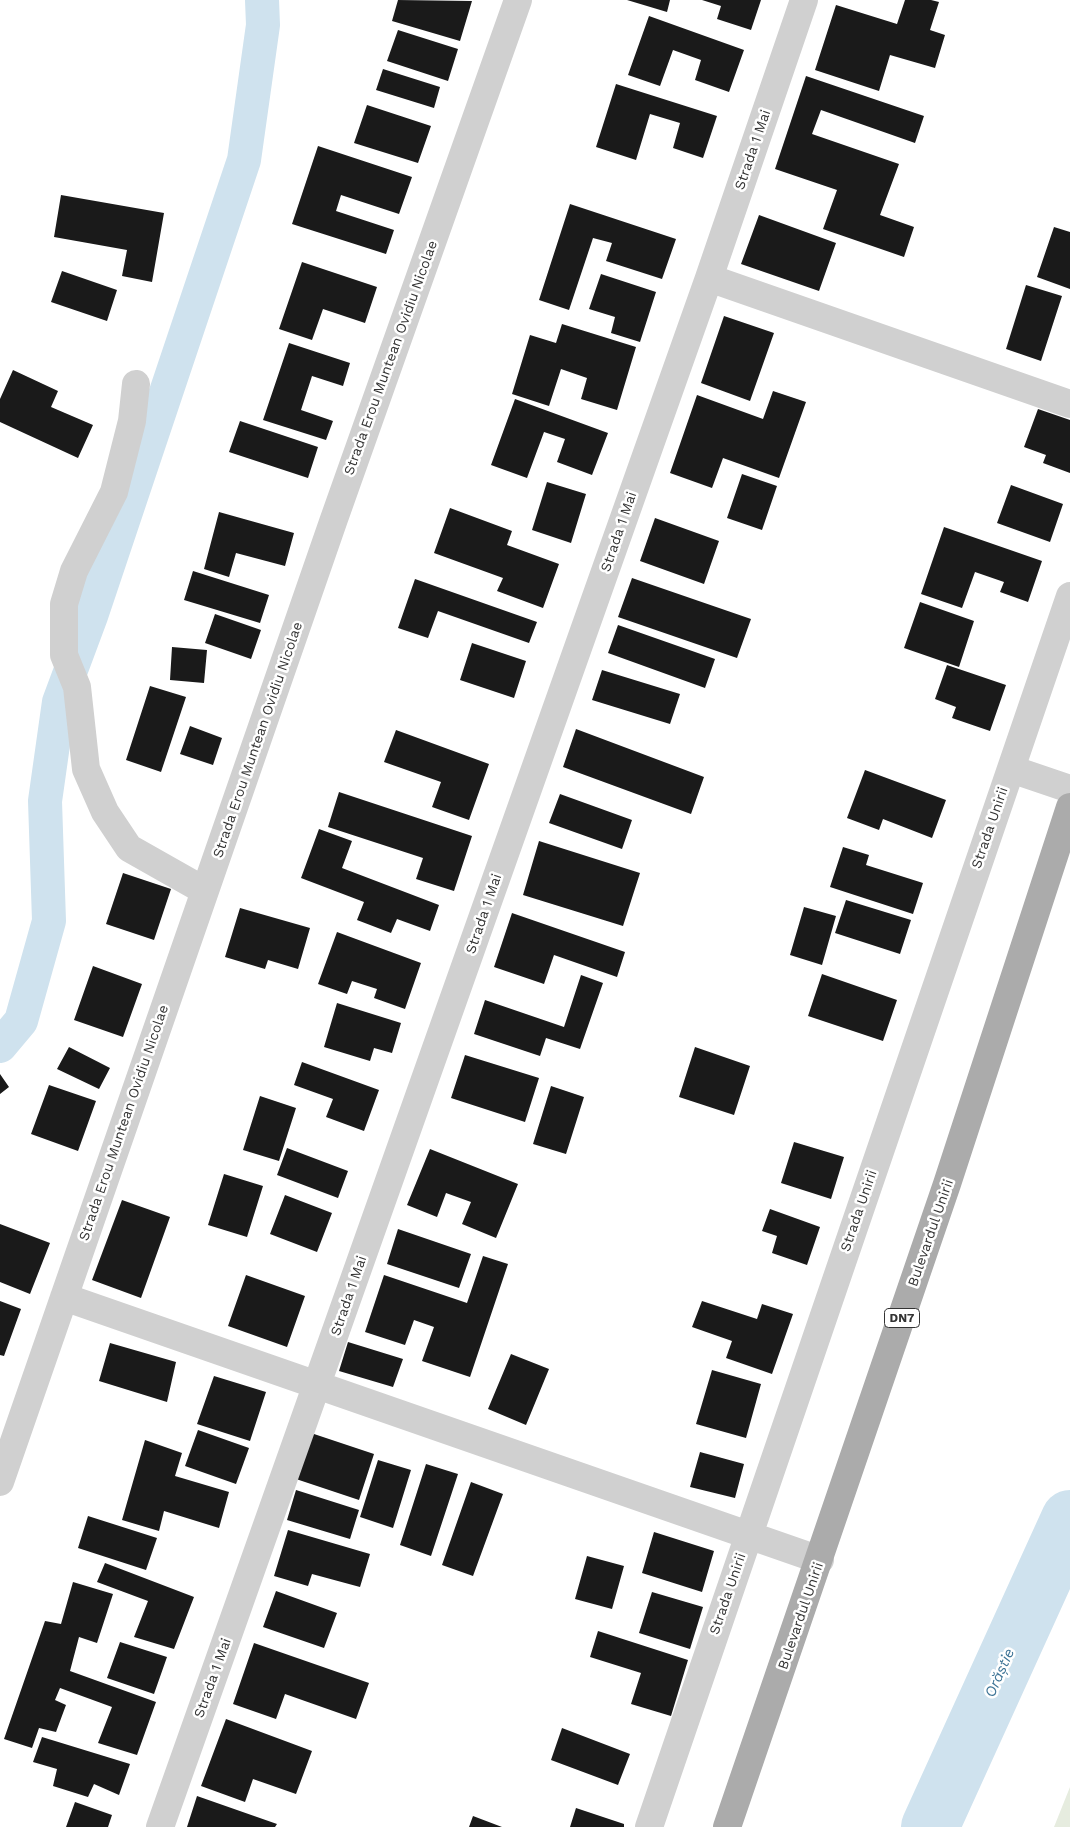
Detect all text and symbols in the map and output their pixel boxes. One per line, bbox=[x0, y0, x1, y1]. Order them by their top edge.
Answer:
street label: Strada 1 Mai bbox=[731, 108, 775, 192]
street label: Strada Erou Muntean Ovidiu Nicolae bbox=[341, 238, 441, 478]
street label: Strada 1 Mai bbox=[597, 490, 641, 574]
street label: Strada Erou Muntean Ovidiu Nicolae bbox=[210, 620, 306, 860]
street label: Strada Unirii bbox=[968, 785, 1012, 871]
street label: Strada 1 Mai bbox=[462, 872, 506, 956]
street label: Strada Erou Muntean Ovidiu Nicolae bbox=[76, 1003, 172, 1243]
street label: Strada Unirii bbox=[837, 1168, 881, 1254]
street label: Bulevardul Unirii bbox=[905, 1177, 957, 1289]
street label: Strada 1 Mai bbox=[327, 1254, 371, 1338]
road number: DN7 bbox=[884, 1309, 920, 1328]
street label: Strada Unirii bbox=[706, 1551, 750, 1637]
street label: Bulevardul Unirii bbox=[775, 1560, 827, 1672]
street label: Strada 1 Mai bbox=[191, 1636, 235, 1720]
water label: Orăștie bbox=[981, 1646, 1019, 1700]

